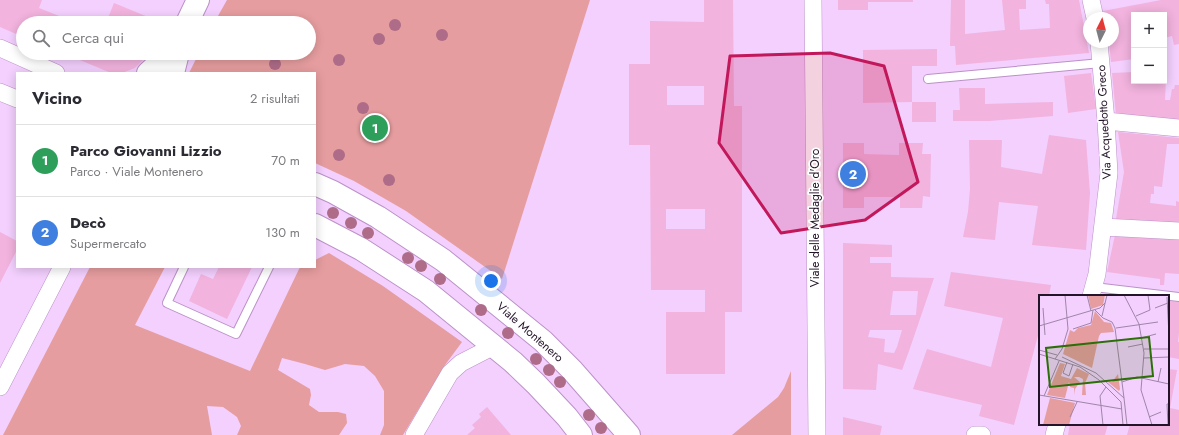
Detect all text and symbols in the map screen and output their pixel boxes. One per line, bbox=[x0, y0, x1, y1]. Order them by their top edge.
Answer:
north arrow bbox=[1083, 12, 1119, 48]
map controls bbox=[1131, 12, 1167, 84]
button: + bbox=[1131, 12, 1167, 48]
search box bbox=[16, 16, 316, 60]
icon: search bbox=[30, 27, 52, 49]
text: Cerca qui bbox=[62, 27, 124, 49]
button: − bbox=[1131, 48, 1167, 84]
street label: Via Acquedotto Greco bbox=[1092, 64, 1116, 180]
text: Vicino bbox=[32, 86, 82, 110]
text: 2 risultati bbox=[250, 89, 300, 108]
pin: 1 bbox=[362, 113, 388, 143]
text: Parco Giovanni Lizzio bbox=[70, 140, 222, 162]
street label: Viale delle Medaglie d'Oro bbox=[806, 148, 824, 287]
text: 1 bbox=[42, 151, 48, 170]
text: 70 m bbox=[271, 151, 300, 170]
pin: 2 bbox=[840, 159, 866, 189]
text: Parco · Viale Montenero bbox=[70, 162, 203, 181]
text: Decò bbox=[70, 212, 106, 234]
text: 2 bbox=[41, 223, 49, 242]
text: 130 m bbox=[265, 223, 300, 242]
text: Supermercato bbox=[70, 234, 146, 253]
your location bbox=[481, 271, 501, 291]
inset map bbox=[1039, 295, 1169, 425]
street label: Viale Montenero bbox=[492, 298, 568, 367]

